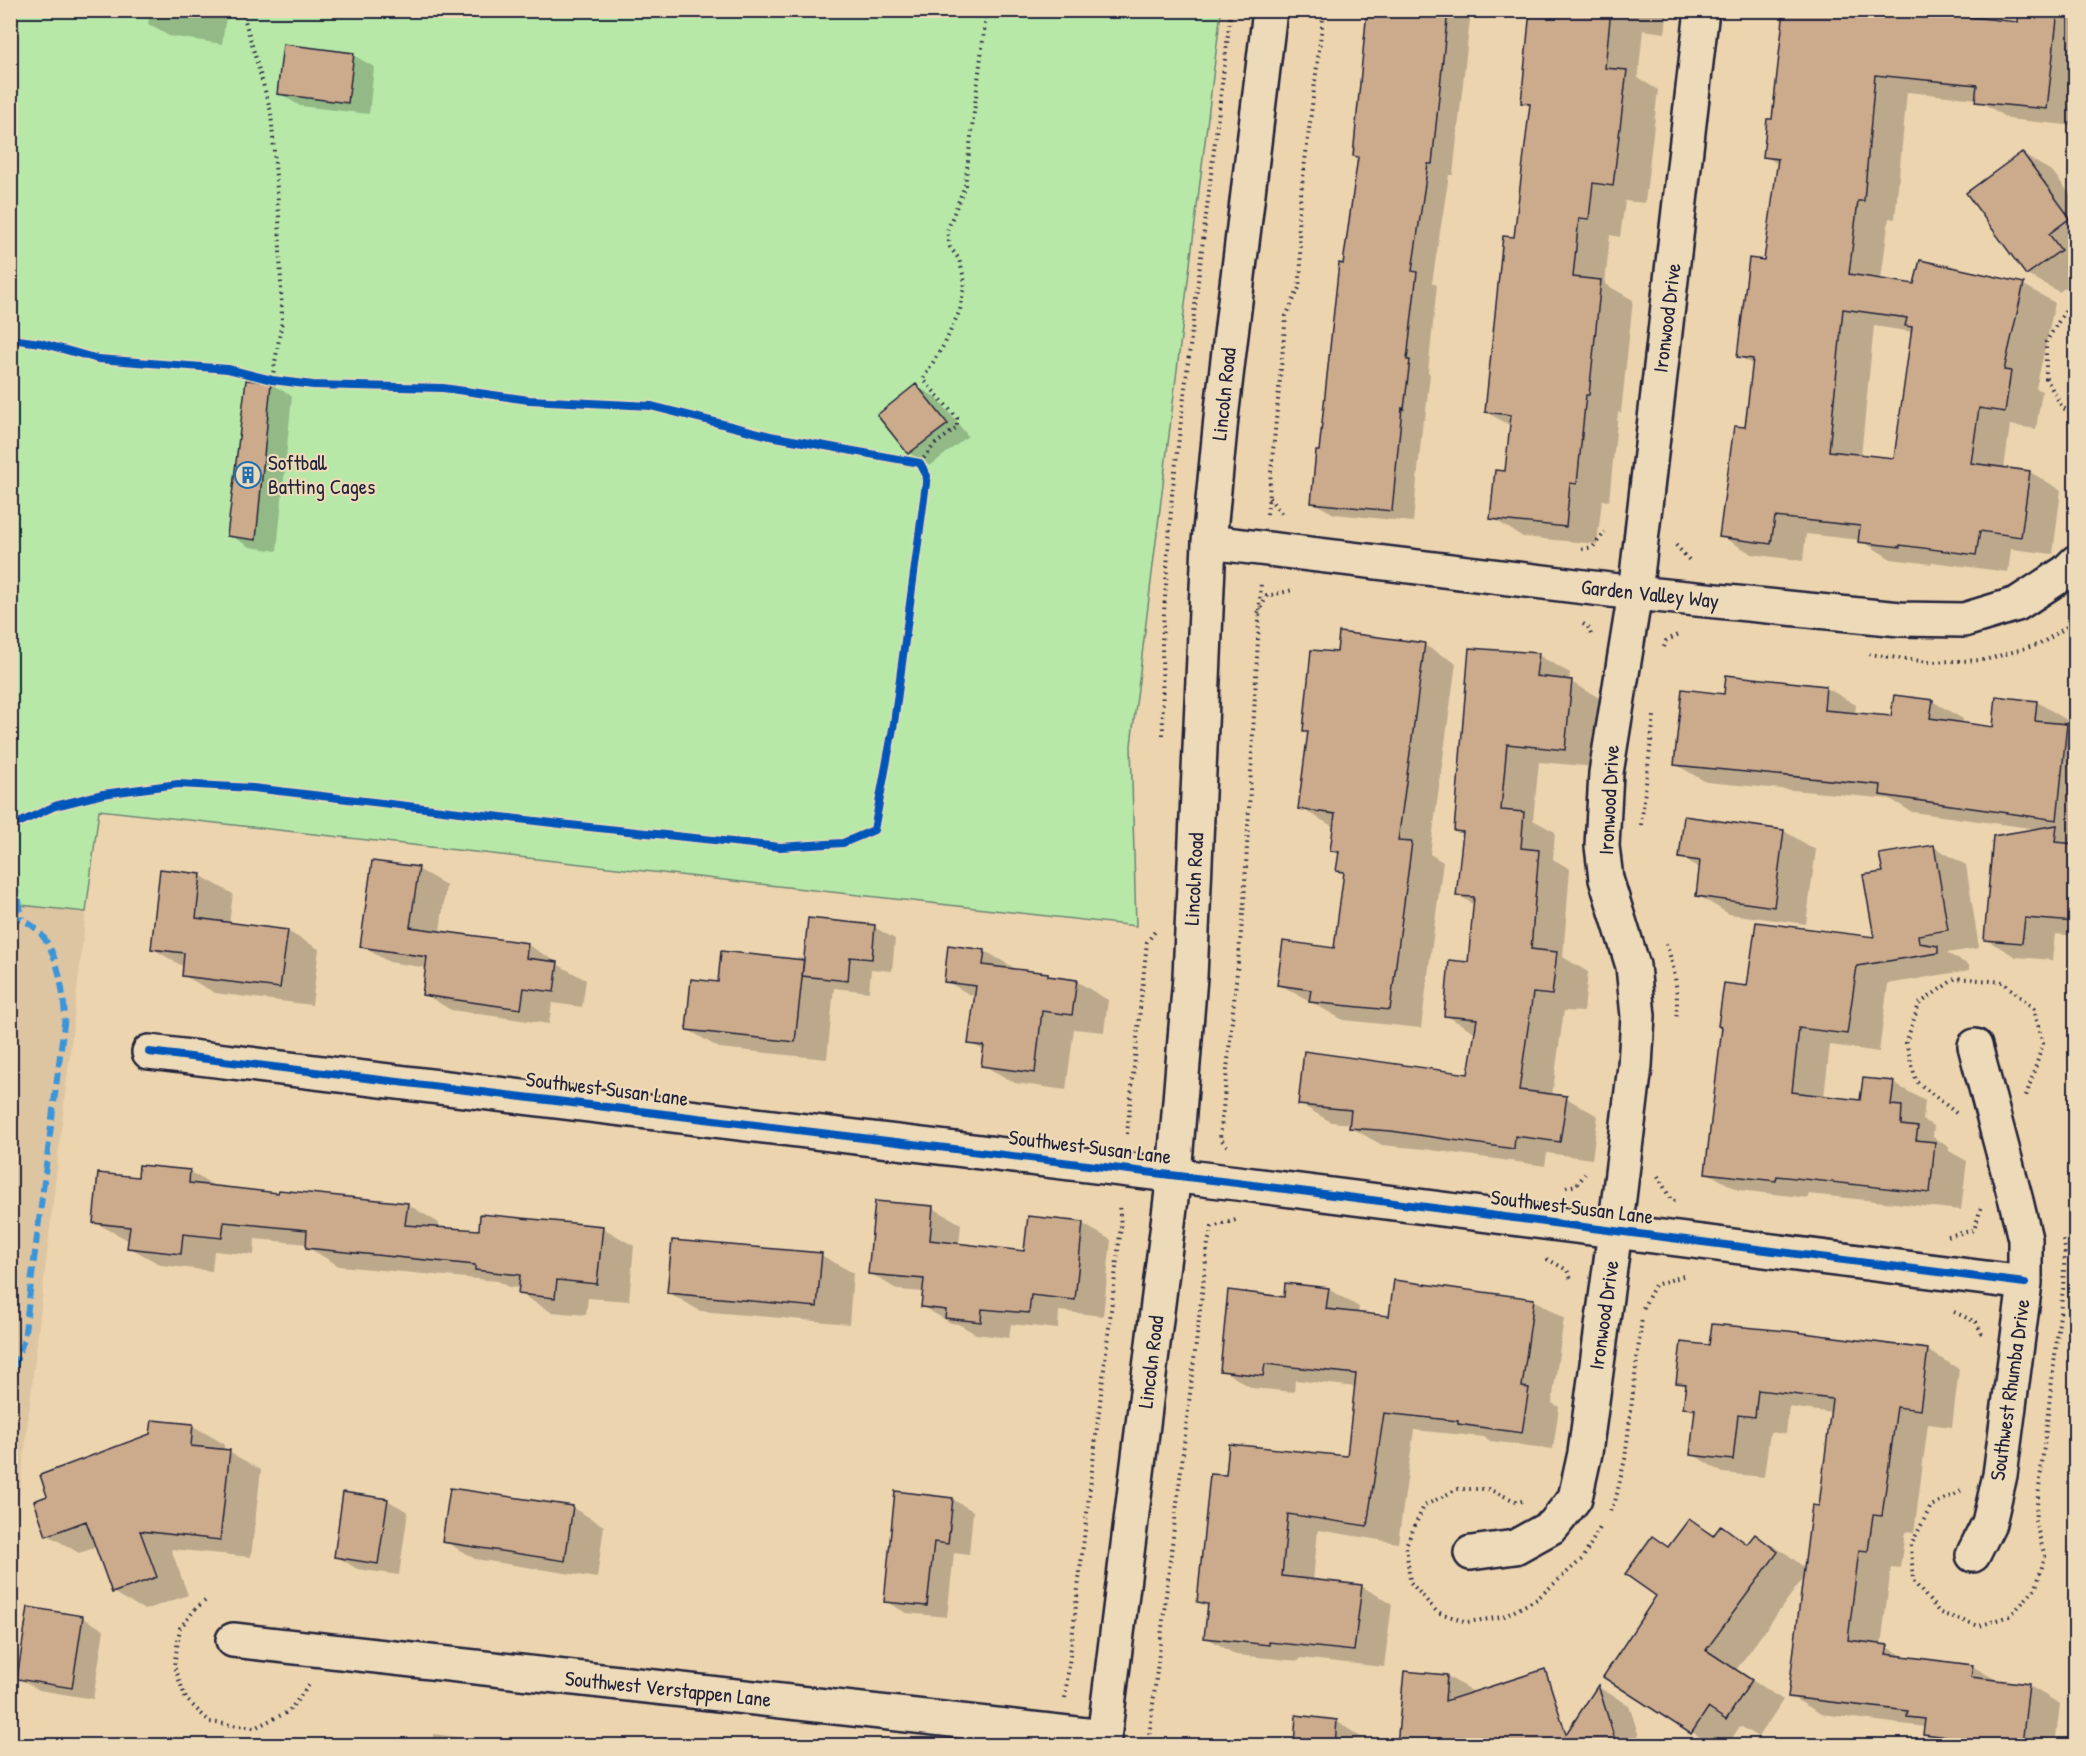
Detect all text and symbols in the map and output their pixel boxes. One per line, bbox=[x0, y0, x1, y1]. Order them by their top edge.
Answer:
street label: Ironwood Drive bbox=[1645, 261, 1688, 374]
street label: Lincoln Road bbox=[1204, 346, 1243, 442]
place label: Softball Batting Cages bbox=[268, 448, 375, 501]
building icon: Softball Batting Cages bbox=[233, 460, 263, 490]
street label: Garden Valley Way bbox=[1580, 572, 1721, 615]
street label: Ironwood Drive bbox=[1591, 744, 1626, 856]
street label: Lincoln Road bbox=[1177, 832, 1210, 926]
street label: Southwest Susan Lane bbox=[524, 1064, 690, 1113]
street label: Southwest Susan Lane bbox=[1007, 1122, 1173, 1171]
street label: Southwest Susan Lane bbox=[1489, 1182, 1655, 1231]
street label: Ironwood Drive bbox=[1581, 1258, 1626, 1371]
street label: Southwest Rhumba Drive bbox=[1982, 1297, 2037, 1483]
street label: Lincoln Road bbox=[1130, 1314, 1171, 1410]
street label: Southwest Verstappen Lane bbox=[564, 1663, 773, 1714]

